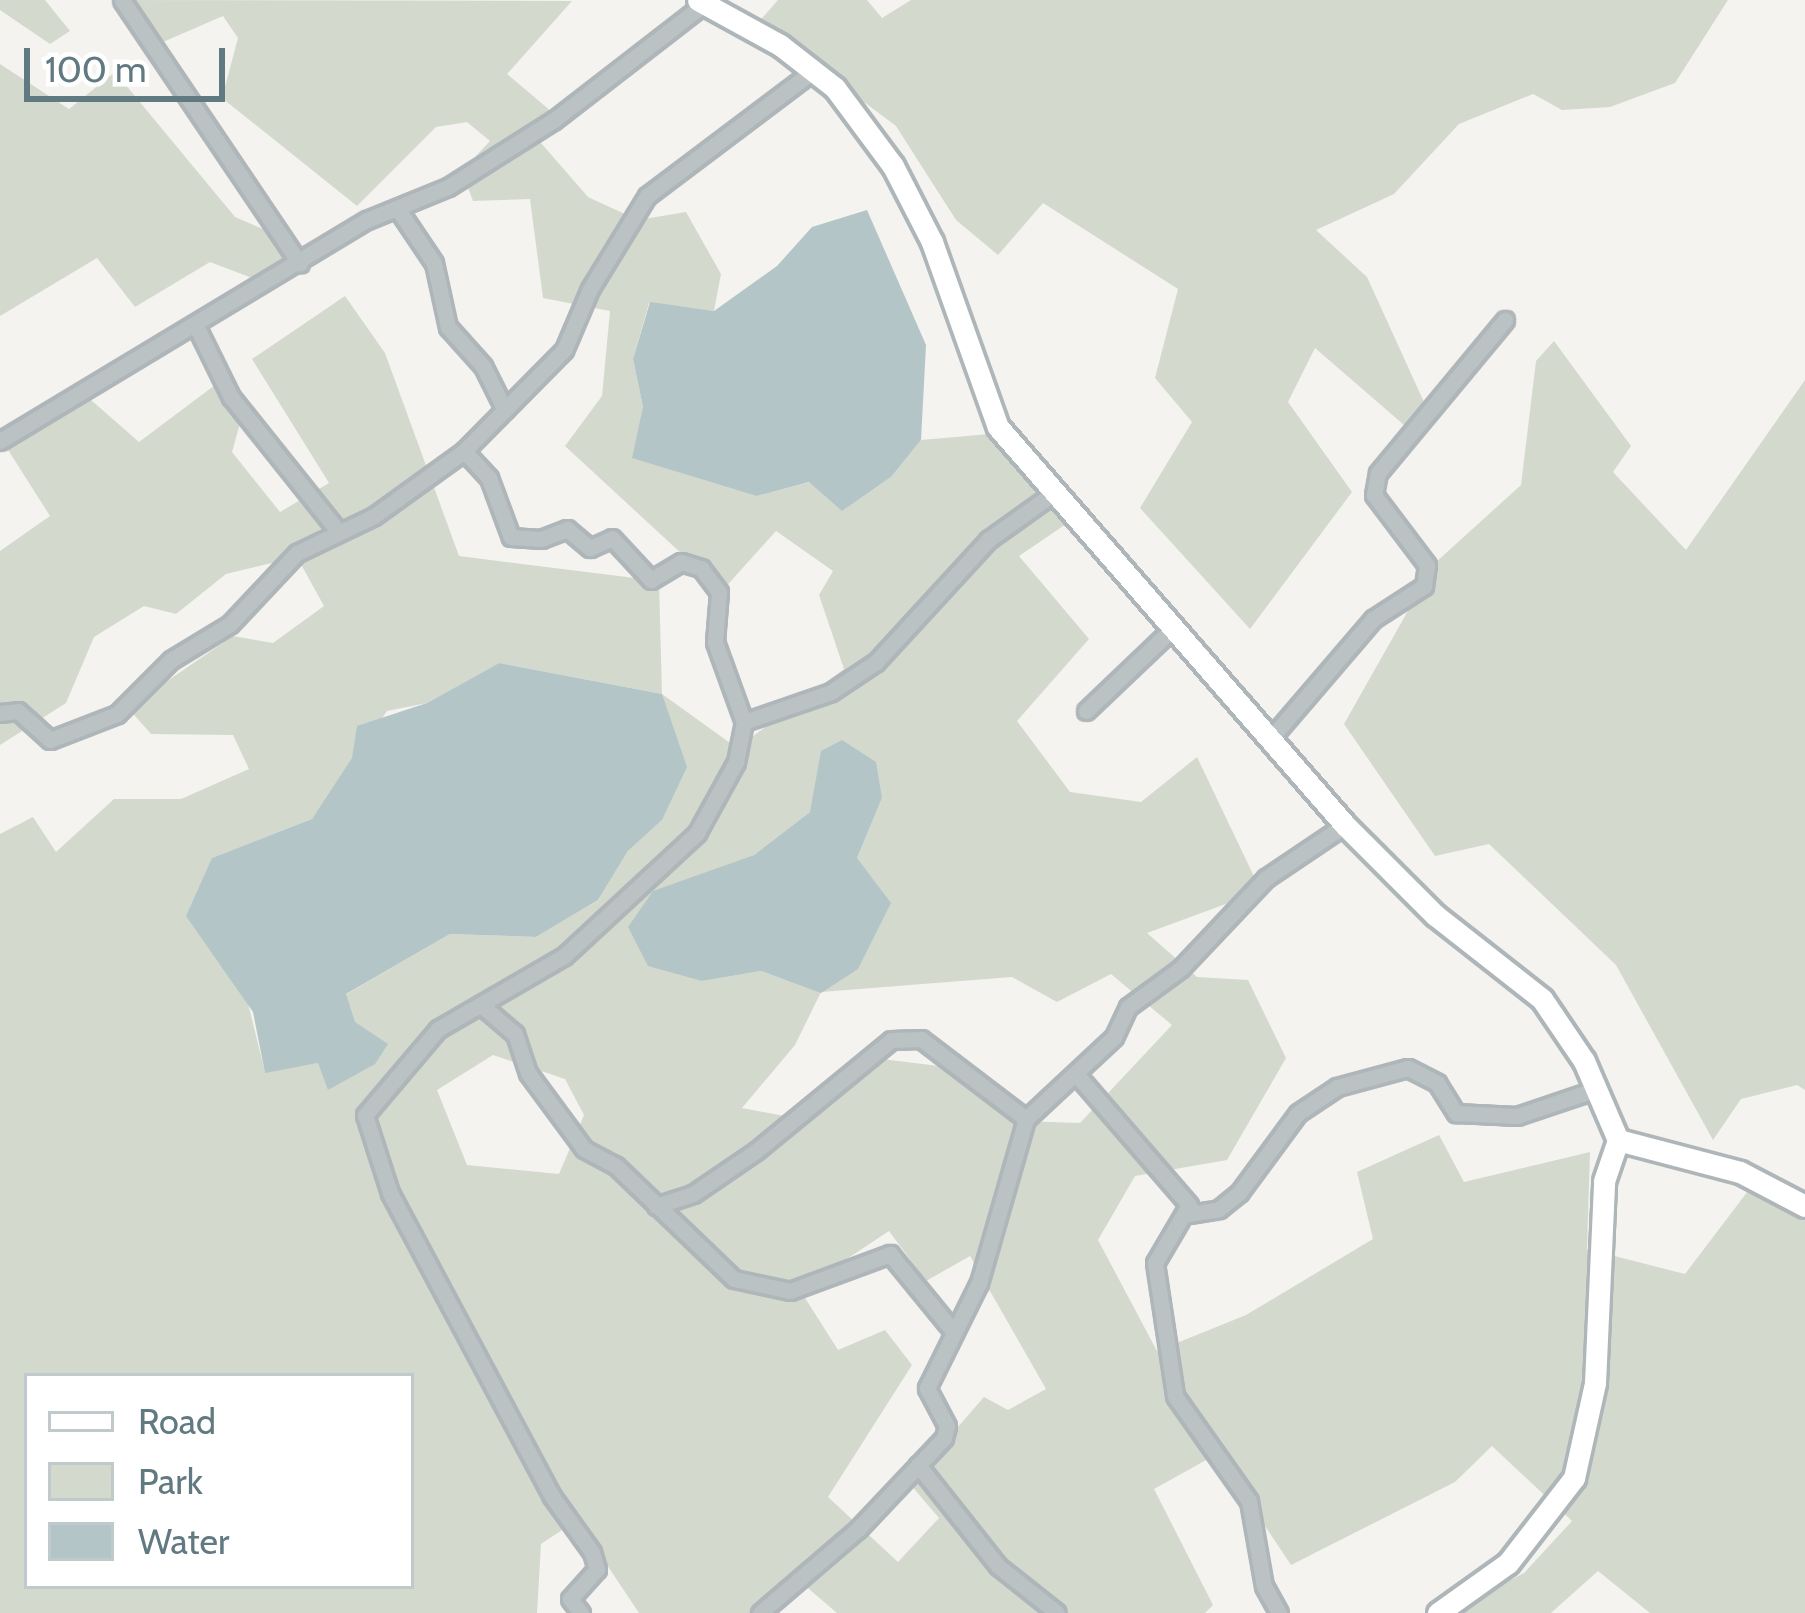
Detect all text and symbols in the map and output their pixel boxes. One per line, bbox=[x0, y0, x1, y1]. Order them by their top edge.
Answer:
scale bar bbox=[30, 24, 231, 98]
text: 100 m bbox=[45, 47, 147, 91]
legend bbox=[24, 1373, 414, 1589]
text: Road bbox=[138, 1399, 216, 1443]
text: Park bbox=[138, 1459, 203, 1503]
text: Water bbox=[138, 1519, 229, 1563]

